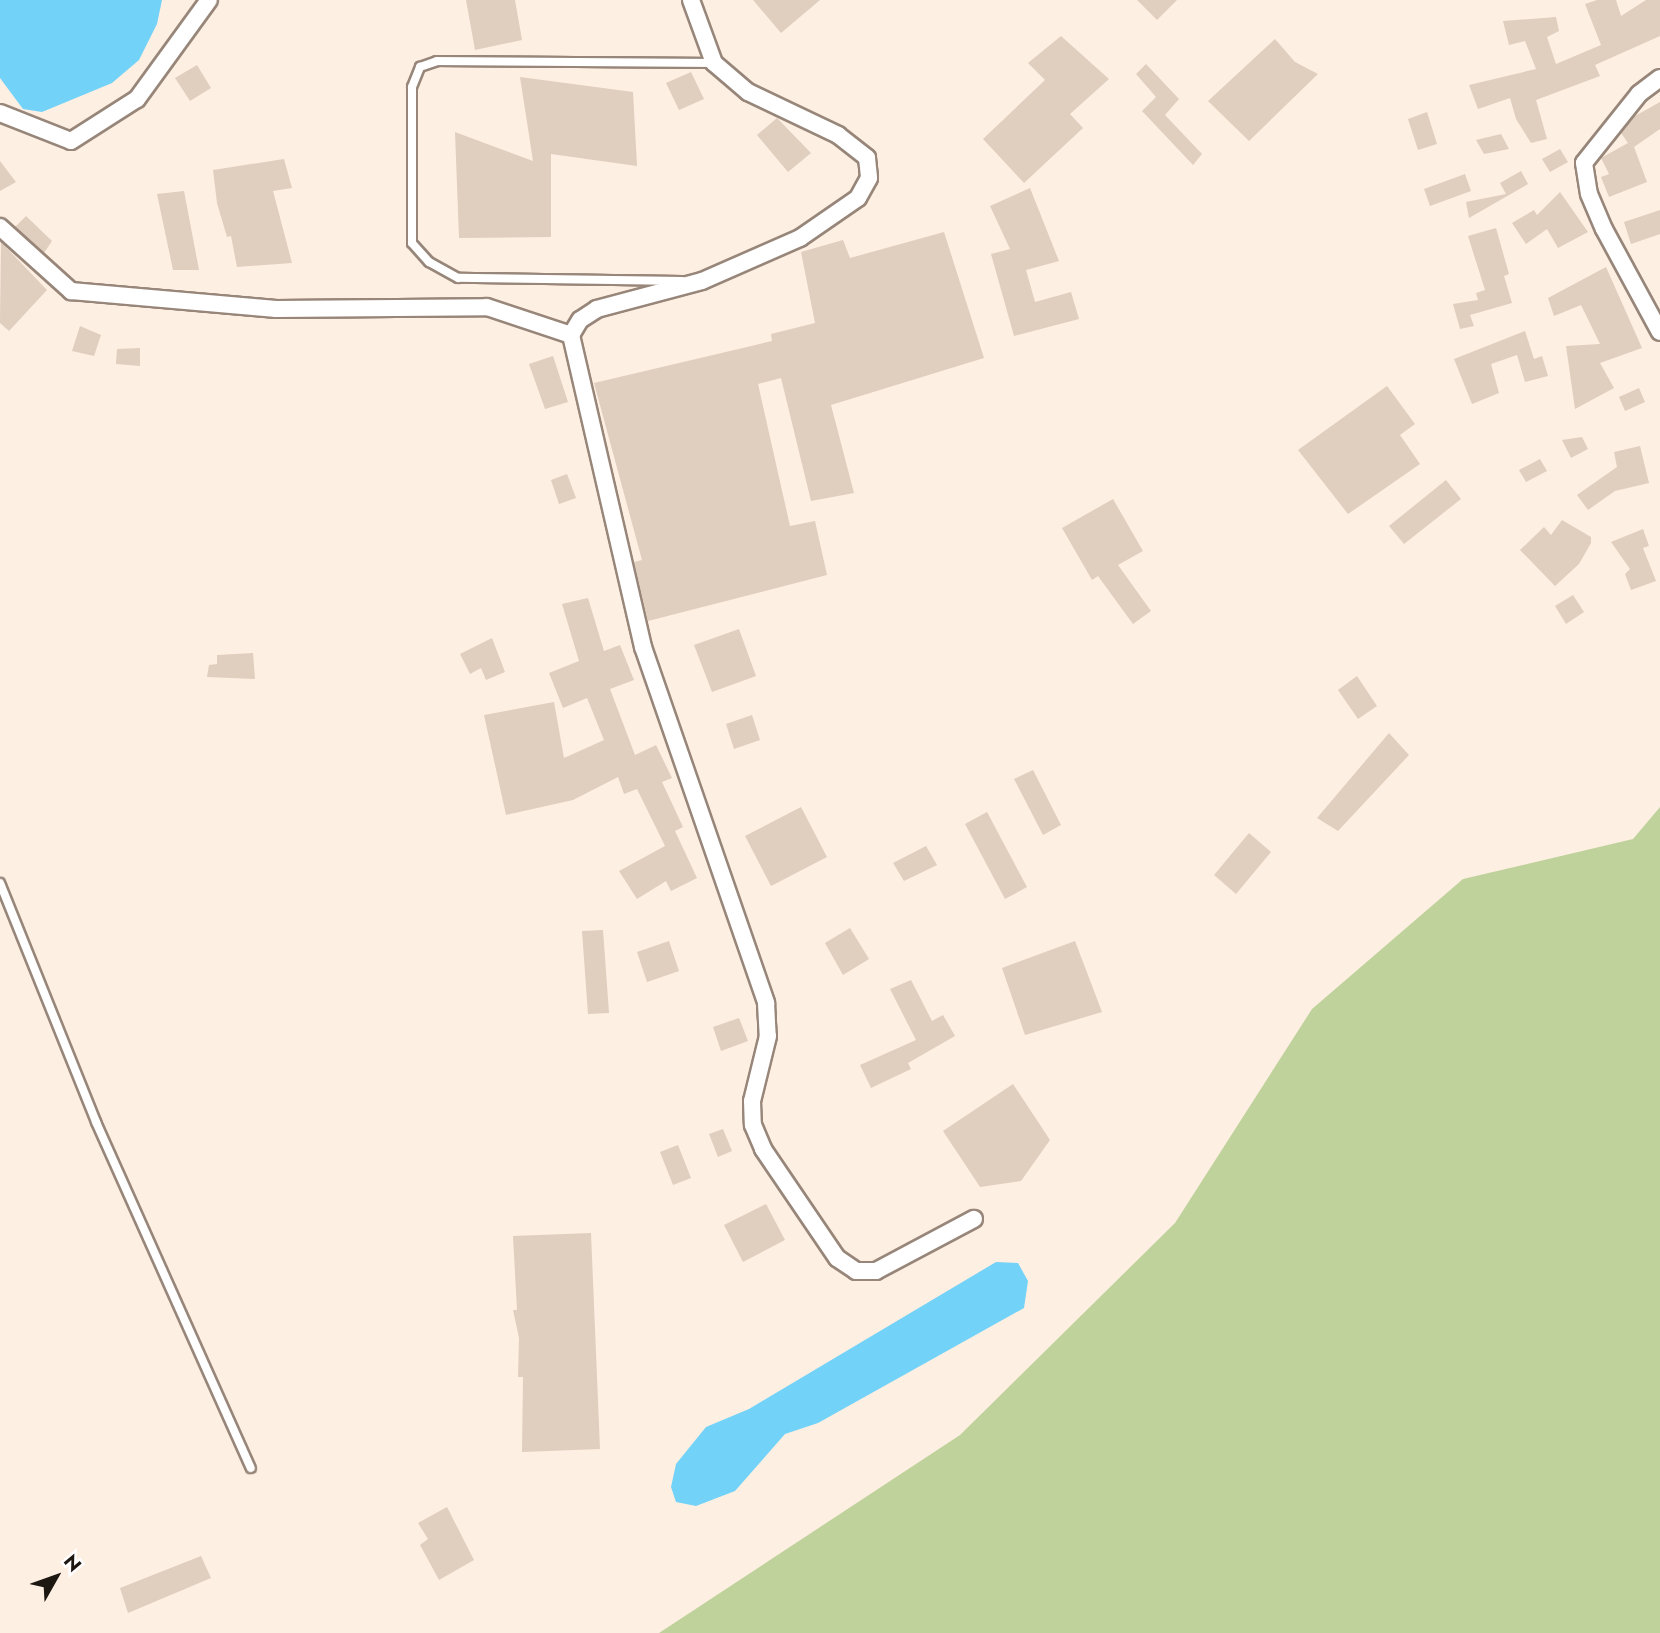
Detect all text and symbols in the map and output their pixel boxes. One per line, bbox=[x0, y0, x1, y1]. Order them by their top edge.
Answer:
north arrow bbox=[21, 1542, 91, 1612]
text: N bbox=[57, 1549, 88, 1578]

